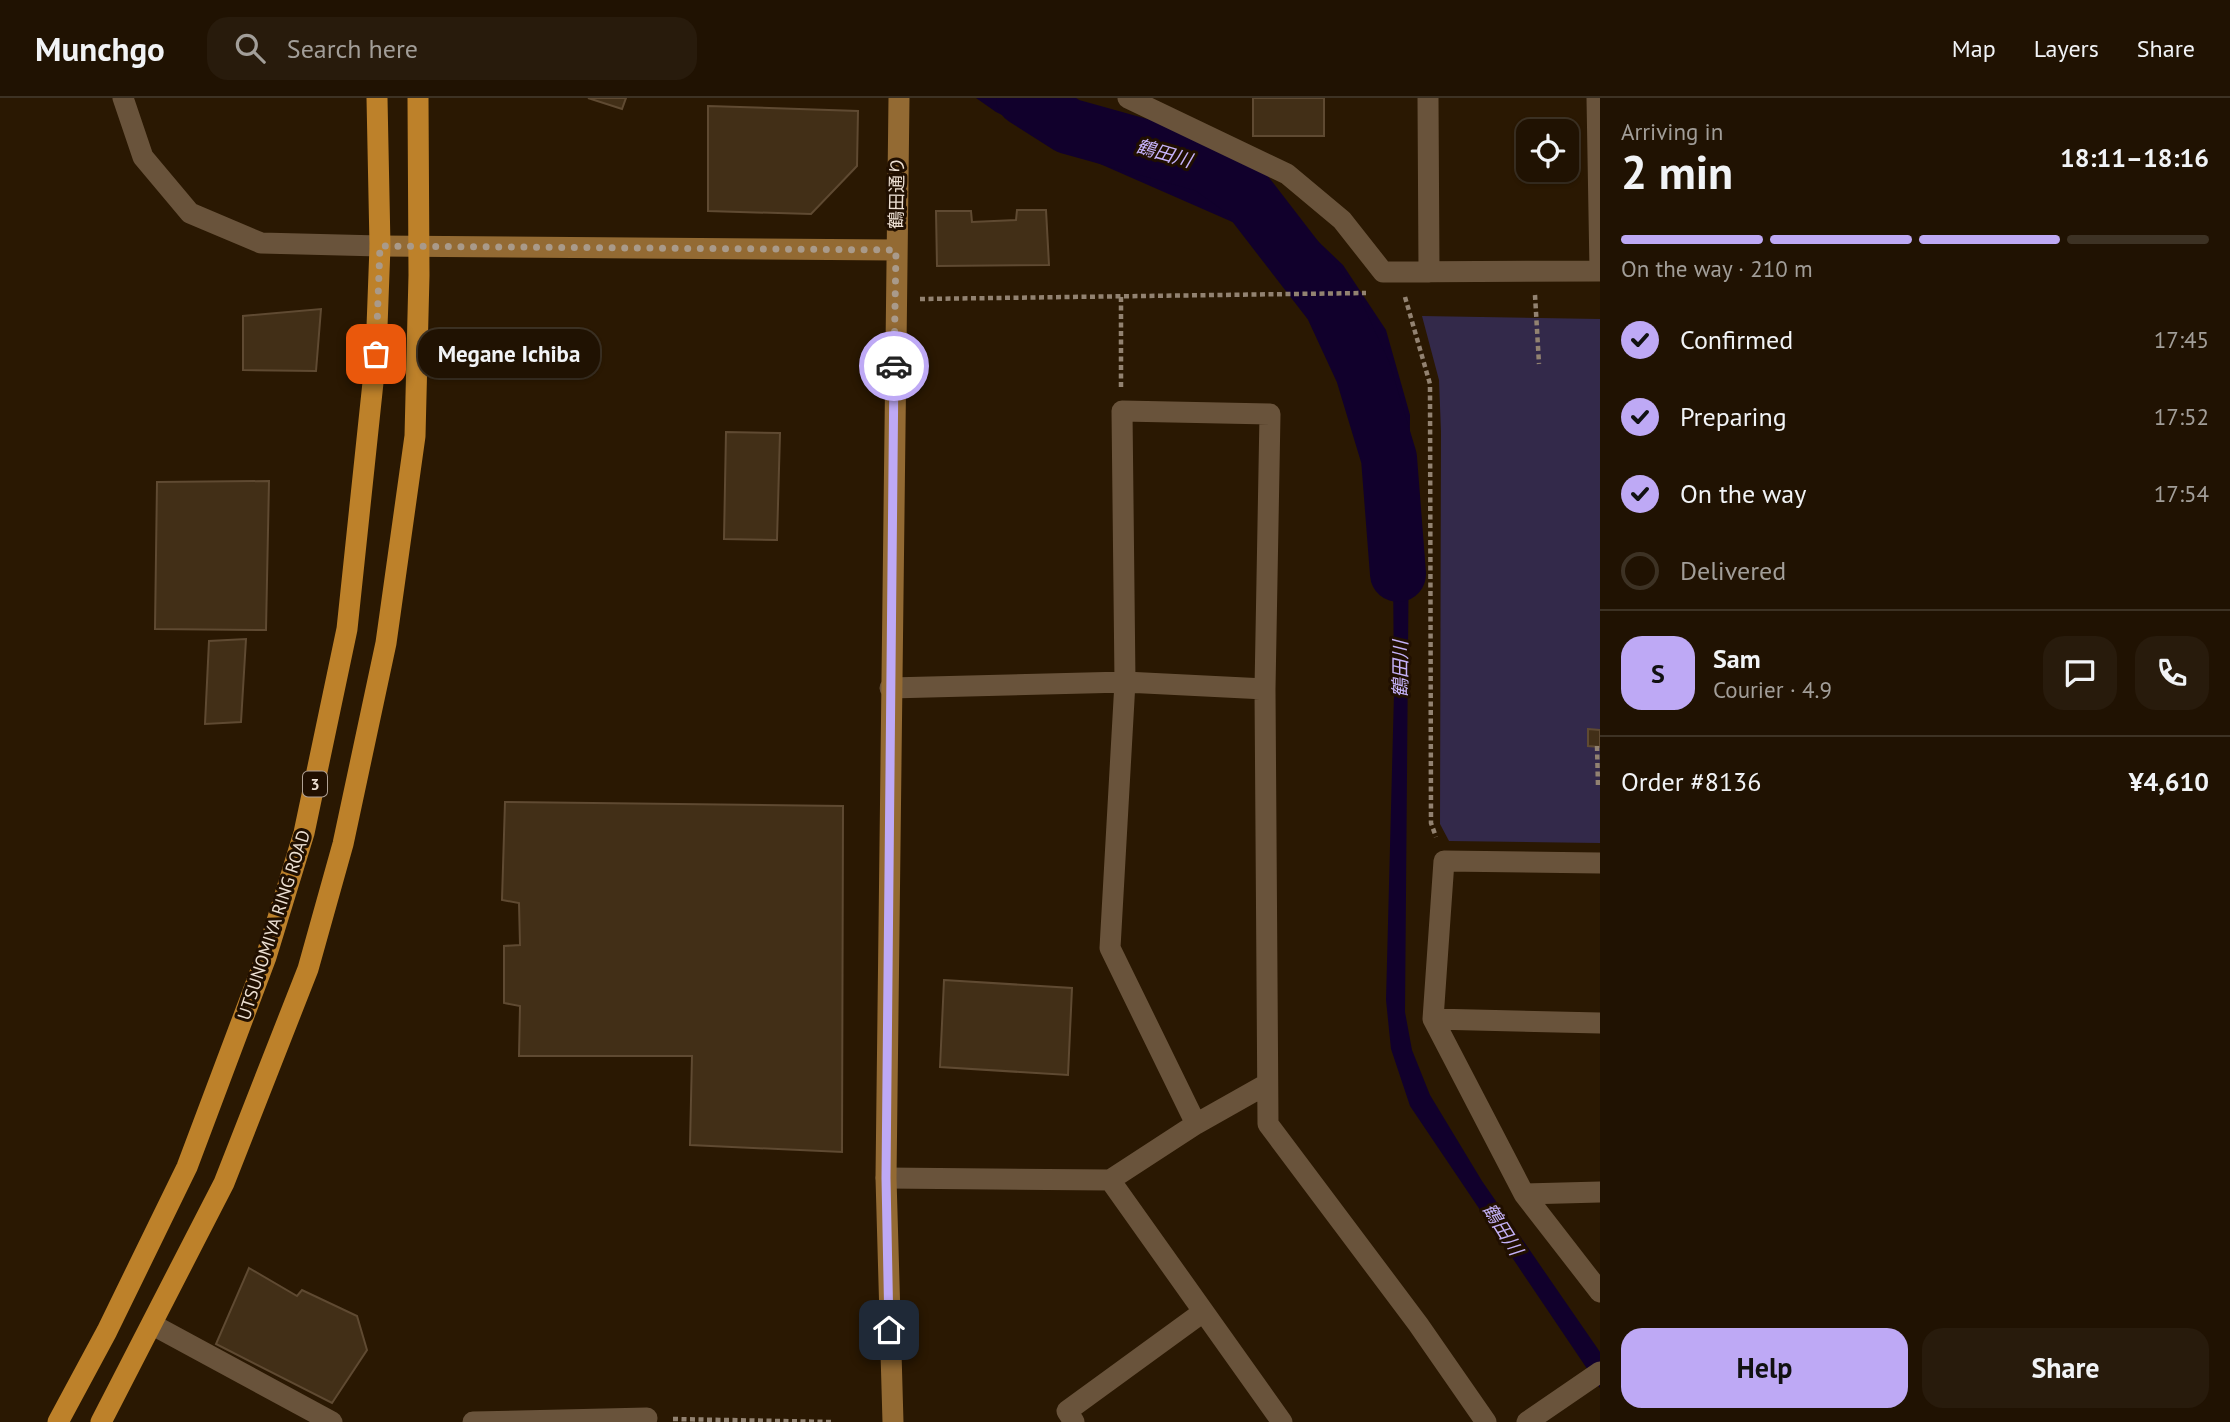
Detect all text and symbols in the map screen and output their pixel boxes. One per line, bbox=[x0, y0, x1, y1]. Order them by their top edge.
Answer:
search box bbox=[207, 17, 697, 80]
text: Munchgo bbox=[35, 27, 165, 70]
icon: search bbox=[231, 29, 269, 67]
text: Search here bbox=[287, 32, 418, 65]
text: Map bbox=[1952, 33, 1996, 64]
text: Layers bbox=[2034, 33, 2099, 64]
text: Share bbox=[2137, 33, 2195, 64]
text: Arriving in bbox=[1621, 117, 1723, 146]
map controls bbox=[1516, 119, 1579, 182]
button: locate bbox=[1516, 119, 1579, 182]
water label: 鶴田川 bbox=[1133, 134, 1197, 173]
text: 18:11–18:16 bbox=[2060, 141, 2209, 174]
text: 2 min bbox=[1621, 142, 1733, 202]
street label: 鶴田通り bbox=[884, 157, 909, 229]
text: On the way · 210 m bbox=[1621, 254, 1813, 283]
icon: check bbox=[1621, 321, 1659, 359]
text: Confirmed bbox=[1680, 323, 1793, 356]
pin bbox=[346, 324, 406, 384]
text: 17:45 bbox=[2154, 325, 2209, 354]
callout: Megane Ichiba bbox=[418, 330, 600, 378]
courier bbox=[859, 331, 929, 401]
icon: bag bbox=[357, 335, 395, 373]
text: Megane Ichiba bbox=[438, 339, 580, 368]
icon: car bbox=[875, 347, 913, 385]
icon: check bbox=[1621, 398, 1659, 436]
text: Preparing bbox=[1680, 400, 1787, 433]
text: 17:52 bbox=[2154, 402, 2209, 431]
icon: check bbox=[1621, 475, 1659, 513]
text: On the way bbox=[1680, 477, 1806, 510]
text: 17:54 bbox=[2154, 479, 2209, 508]
text: Delivered bbox=[1680, 554, 1786, 587]
button: chat bbox=[2043, 636, 2117, 710]
button: phone bbox=[2135, 636, 2209, 710]
water label: 鶴田川 bbox=[1388, 639, 1412, 698]
text: Sam bbox=[1713, 642, 1761, 675]
text: S bbox=[1651, 657, 1665, 690]
text: Courier · 4.9 bbox=[1713, 675, 1832, 704]
text: Order #8136 bbox=[1621, 765, 1761, 798]
text: ¥4,610 bbox=[2129, 765, 2209, 798]
road number: 3 bbox=[303, 772, 327, 796]
street label: UTSUNOMIYA RING ROAD bbox=[232, 827, 315, 1023]
water label: 鶴田川 bbox=[1478, 1198, 1529, 1261]
pin bbox=[859, 1300, 919, 1360]
icon: home bbox=[870, 1311, 908, 1349]
button: Help bbox=[1621, 1328, 1908, 1408]
button: Share bbox=[1922, 1328, 2209, 1408]

